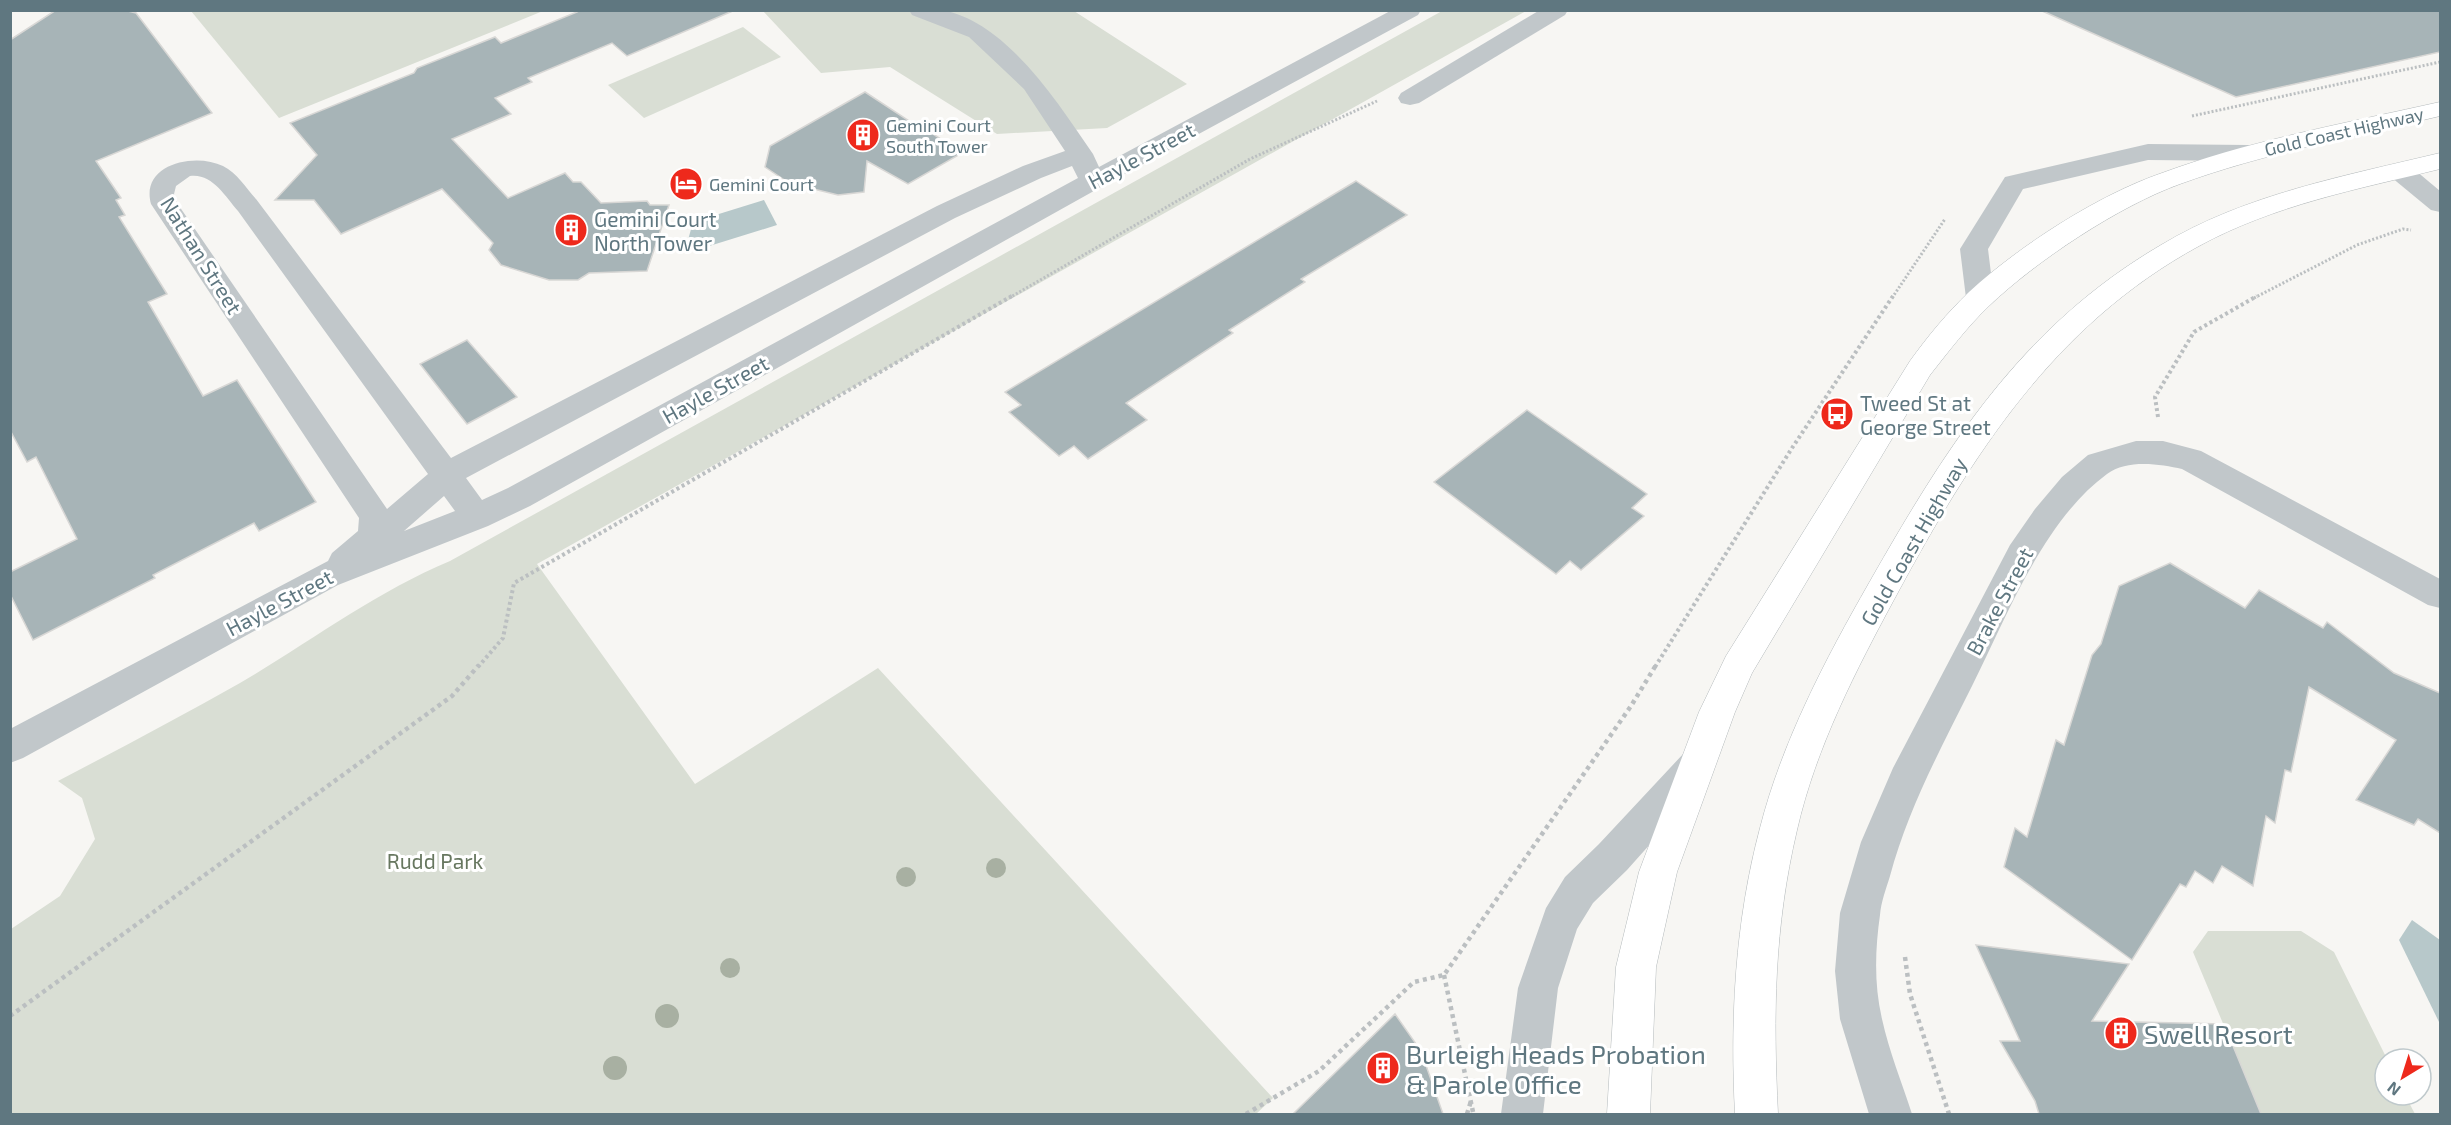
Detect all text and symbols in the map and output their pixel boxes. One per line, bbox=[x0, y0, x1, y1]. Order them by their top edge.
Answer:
street label: Gold Coast Highway bbox=[2262, 102, 2426, 160]
place label: Gemini Court South Tower bbox=[886, 114, 991, 157]
street label: Hayle Street bbox=[1083, 116, 1199, 194]
building icon: Gemini Court South Tower bbox=[845, 117, 881, 153]
hotel icon: Gemini Court bbox=[668, 166, 704, 202]
place label: Gemini Court bbox=[709, 173, 814, 195]
street label: Nathan Street bbox=[156, 192, 248, 318]
place label: Gemini Court North Tower bbox=[594, 206, 716, 255]
building icon: Gemini Court North Tower bbox=[553, 212, 589, 248]
street label: Hayle Street bbox=[658, 350, 772, 428]
place label: Tweed St at George Street bbox=[1860, 390, 1991, 439]
bus stop icon: Tweed St at George Street bbox=[1819, 396, 1855, 432]
street label: Gold Coast Highway bbox=[1855, 453, 1971, 629]
street label: Brake Street bbox=[1960, 543, 2038, 659]
street label: Hayle Street bbox=[221, 563, 337, 641]
park label: Rudd Park bbox=[387, 848, 484, 873]
building icon: Swell Resort bbox=[2103, 1015, 2139, 1051]
place label: Swell Resort bbox=[2144, 1018, 2293, 1049]
place label: Burleigh Heads Probation & Parole Office bbox=[1406, 1038, 1706, 1099]
north arrow bbox=[2373, 1047, 2433, 1107]
building icon: Burleigh Heads Probation & Parole Office bbox=[1365, 1050, 1401, 1086]
text: N bbox=[2383, 1078, 2404, 1100]

